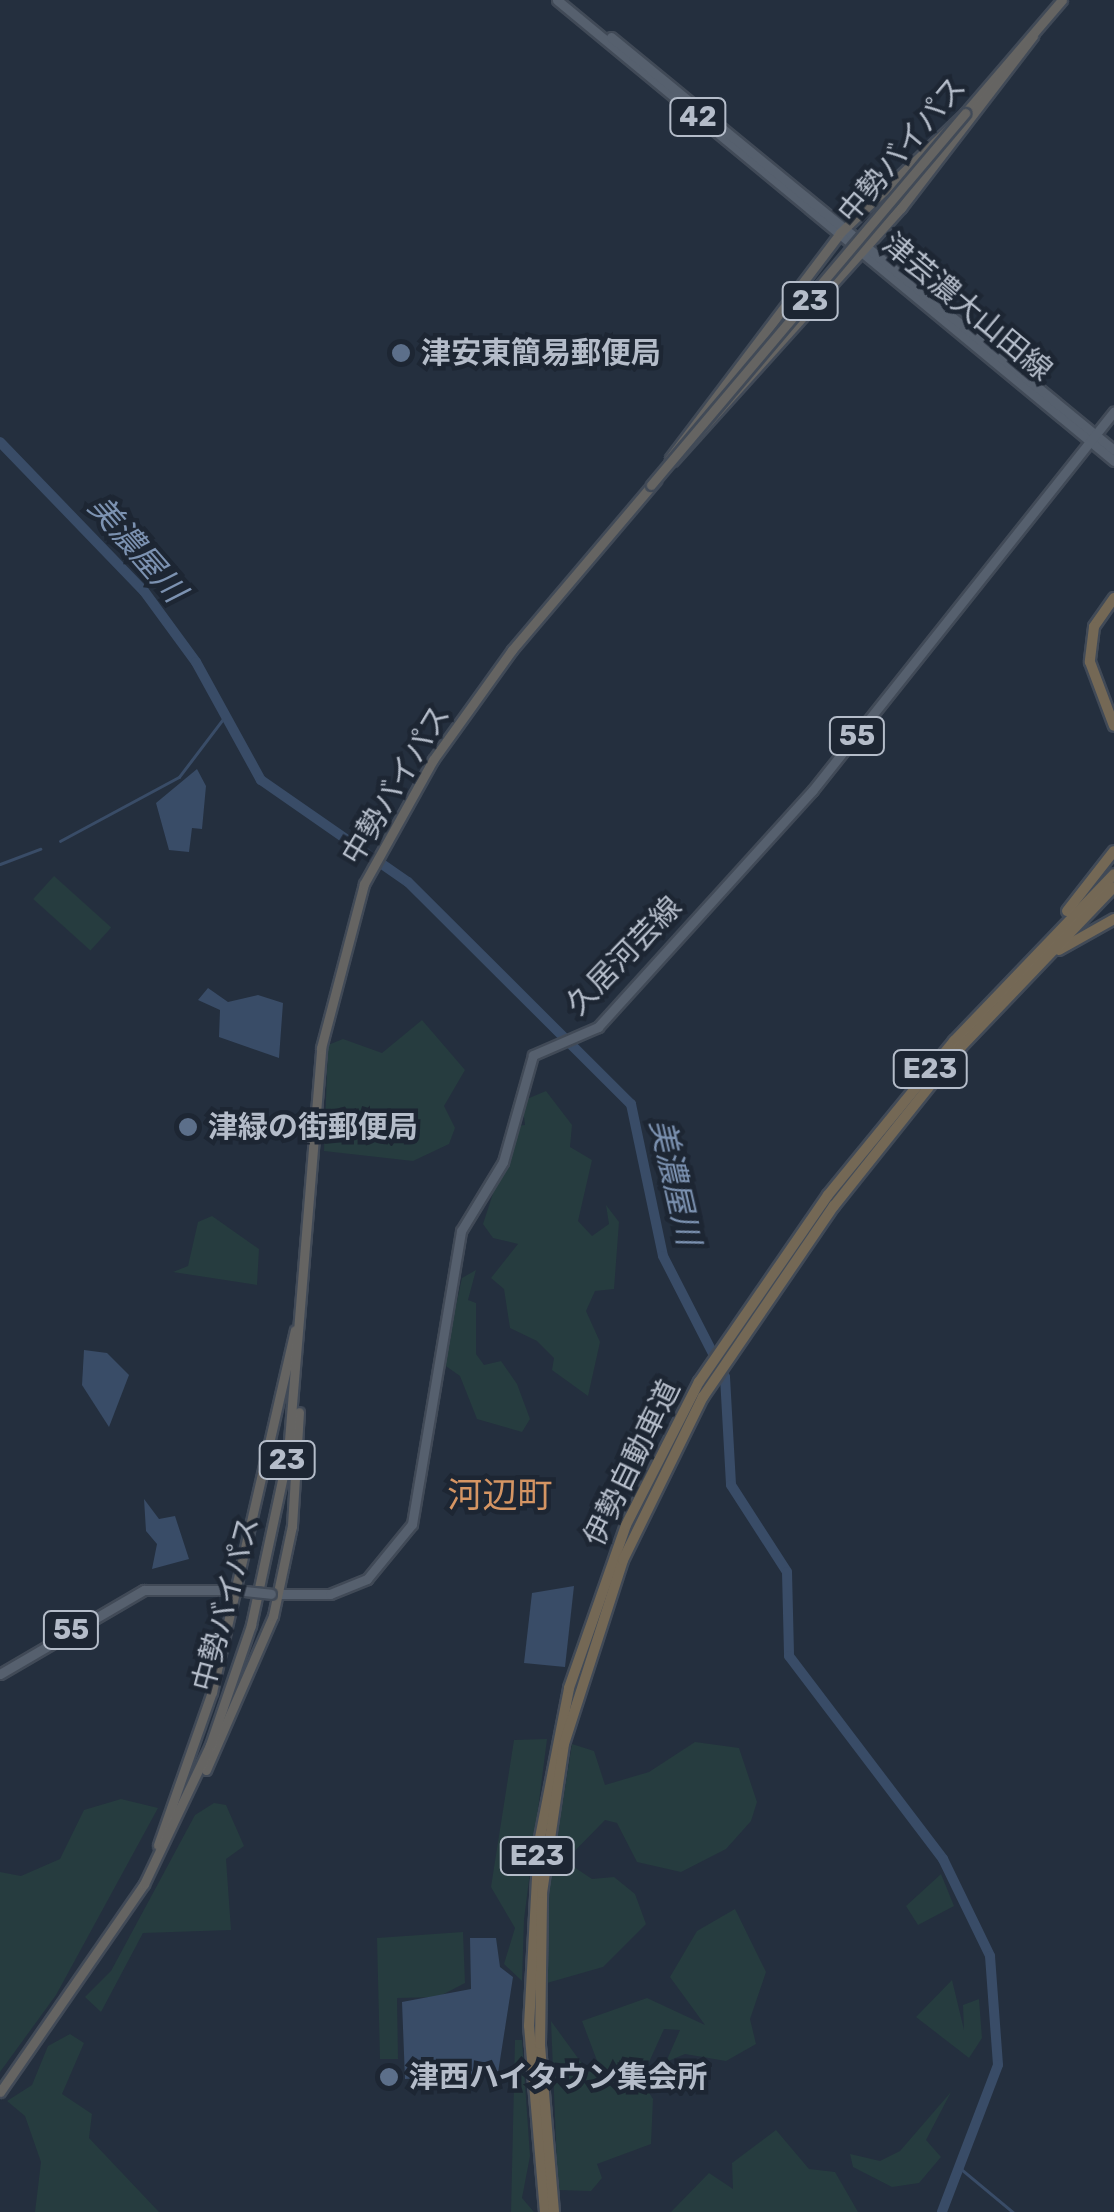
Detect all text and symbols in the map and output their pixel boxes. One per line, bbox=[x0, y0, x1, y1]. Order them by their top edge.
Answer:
street label: 中勢バイパス bbox=[830, 69, 974, 231]
road number: 42 bbox=[668, 94, 728, 140]
street label: 津芸濃大山田線 bbox=[875, 226, 1059, 388]
road number: 23 bbox=[780, 278, 840, 324]
place label: 津安東簡易郵便局 bbox=[421, 335, 661, 371]
marker: 津安東簡易郵便局 bbox=[390, 342, 412, 364]
water label: 美濃屋川 bbox=[81, 488, 193, 610]
street label: 中勢バイパス bbox=[334, 699, 458, 871]
road number: 55 bbox=[827, 713, 887, 759]
street label: 久居河芸線 bbox=[559, 890, 689, 1022]
road number: E23 bbox=[892, 1046, 968, 1092]
place label: 津緑の街郵便局 bbox=[208, 1109, 418, 1145]
water label: 美濃屋川 bbox=[642, 1115, 708, 1249]
marker: 津緑の街郵便局 bbox=[177, 1116, 199, 1138]
street label: 伊勢自動車道 bbox=[576, 1374, 688, 1552]
road number: 23 bbox=[257, 1437, 317, 1483]
district label: 河辺町 bbox=[448, 1474, 552, 1516]
street label: 中勢バイパス bbox=[185, 1512, 267, 1696]
road number: 55 bbox=[41, 1607, 101, 1653]
road number: E23 bbox=[500, 1833, 574, 1879]
place label: 津西ハイタウン集会所 bbox=[409, 2059, 709, 2095]
marker: 津西ハイタウン集会所 bbox=[378, 2066, 400, 2088]

